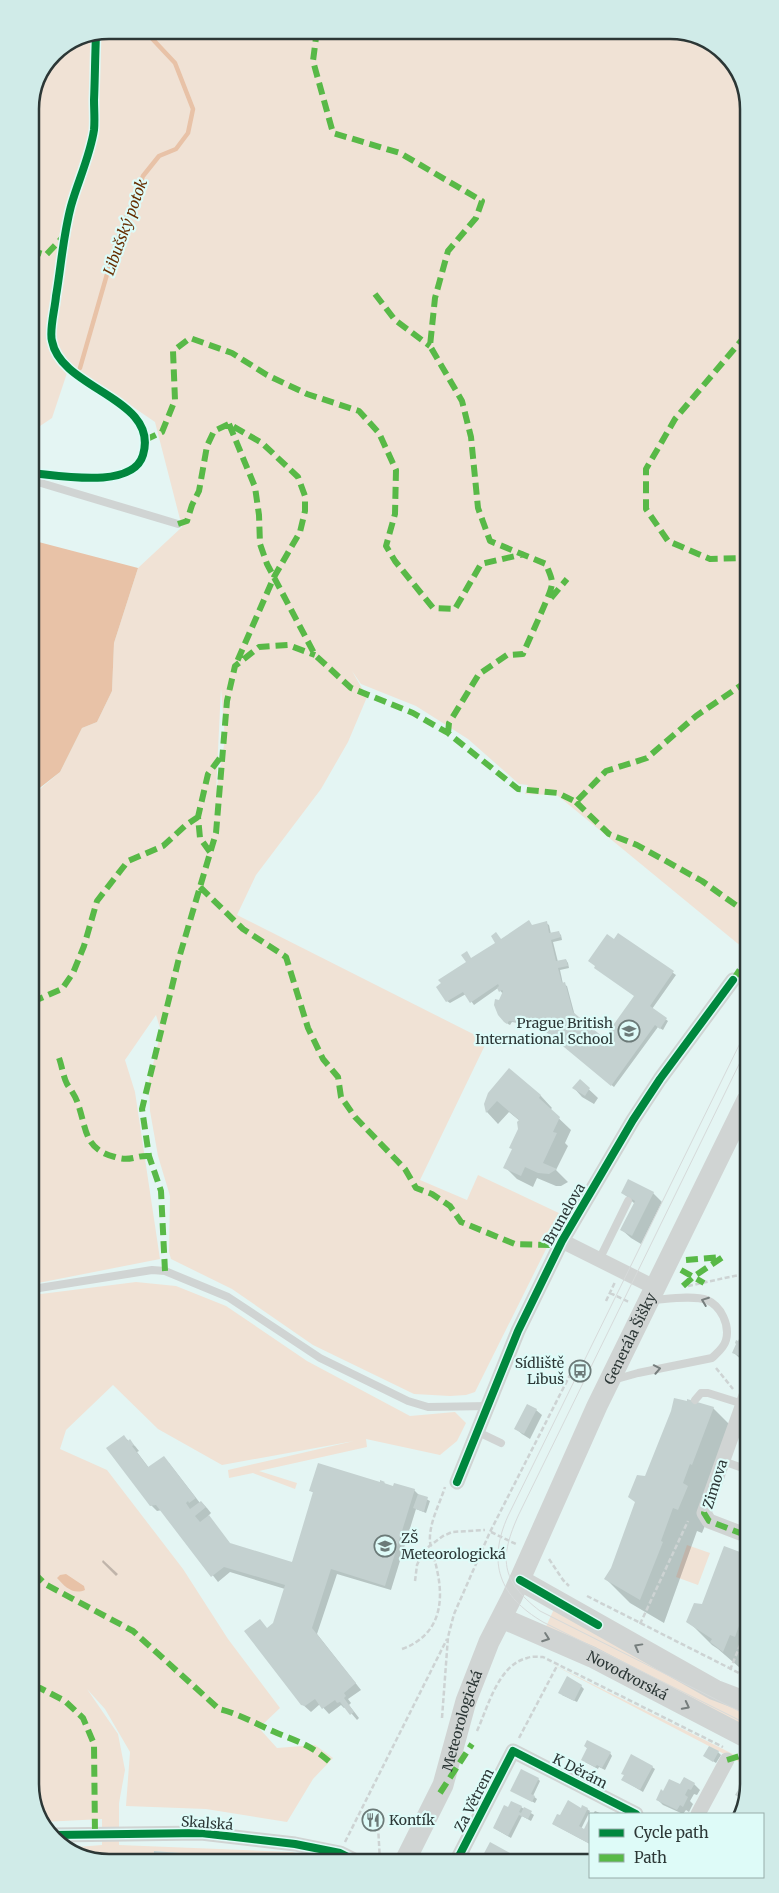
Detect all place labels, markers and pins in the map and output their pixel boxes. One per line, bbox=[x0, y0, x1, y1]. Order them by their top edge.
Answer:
place label: Prague British International School bbox=[475, 1014, 614, 1048]
school or university icon: Prague British International School bbox=[617, 1019, 641, 1043]
place label: Sídliště Libuš bbox=[515, 1354, 564, 1388]
bus stop icon: Sídliště Libuš bbox=[568, 1359, 592, 1383]
place label: ZŠ Meteorologická bbox=[401, 1529, 506, 1563]
school or university icon: ZŠ Meteorologická bbox=[373, 1534, 397, 1558]
restaurant icon: Kontík bbox=[361, 1808, 385, 1832]
place label: Kontík bbox=[389, 1811, 435, 1829]

